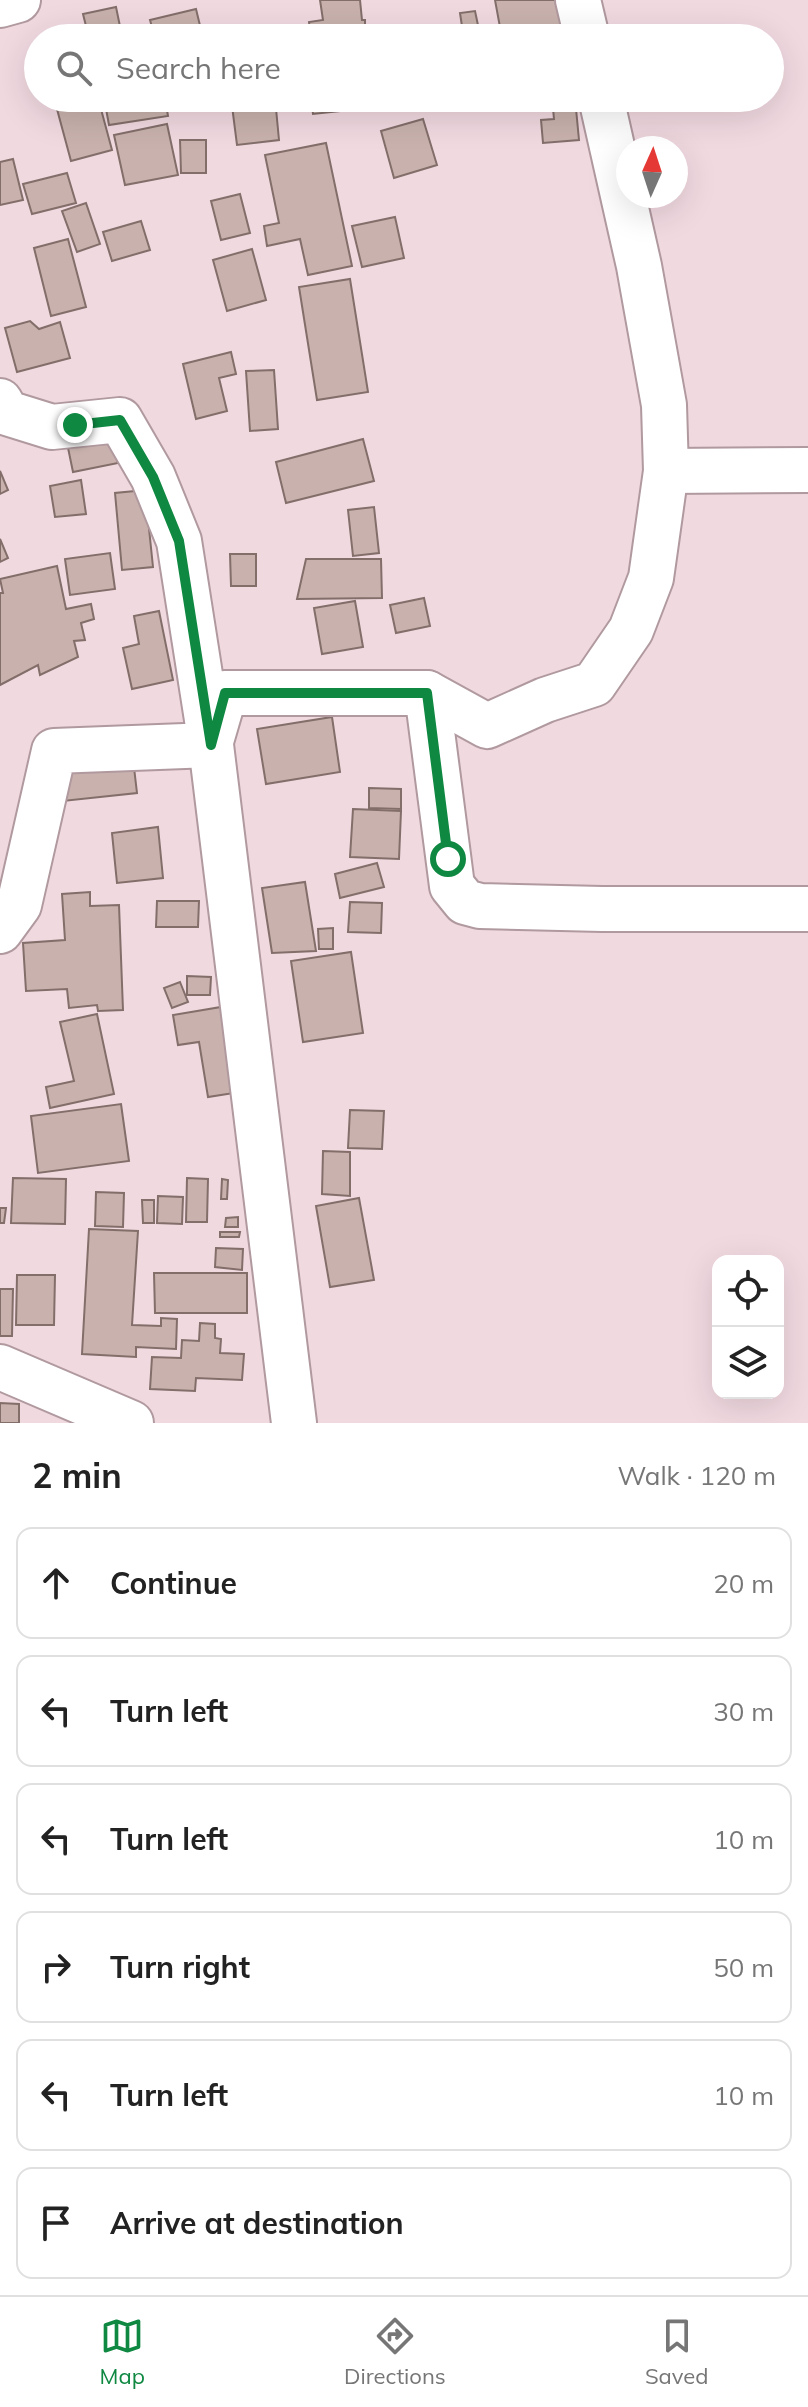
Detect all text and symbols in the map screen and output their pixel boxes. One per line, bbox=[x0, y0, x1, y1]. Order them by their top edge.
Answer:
search box bbox=[24, 24, 784, 112]
icon: search bbox=[52, 46, 96, 90]
text: Search here bbox=[116, 49, 281, 87]
north arrow bbox=[616, 136, 688, 208]
route end bbox=[57, 407, 93, 443]
route start bbox=[430, 841, 466, 877]
map controls bbox=[712, 1255, 784, 1399]
button: locate bbox=[712, 1255, 784, 1327]
button: layers bbox=[712, 1327, 784, 1399]
text: 2 min bbox=[32, 1454, 122, 1497]
text: Walk · 120 m bbox=[617, 1459, 776, 1492]
icon: ahead bbox=[34, 1561, 78, 1605]
text: Continue bbox=[110, 1564, 237, 1602]
text: 20 m bbox=[713, 1567, 774, 1600]
icon: left bbox=[34, 1689, 78, 1733]
text: Turn left bbox=[110, 1692, 228, 1730]
text: 30 m bbox=[713, 1695, 774, 1728]
icon: left bbox=[34, 1817, 78, 1861]
text: Turn left bbox=[110, 1820, 228, 1858]
text: 10 m bbox=[713, 1823, 774, 1856]
icon: right bbox=[34, 1945, 78, 1989]
text: Turn right bbox=[110, 1948, 250, 1986]
text: 50 m bbox=[713, 1951, 774, 1984]
icon: left bbox=[34, 2073, 78, 2117]
text: Turn left bbox=[110, 2076, 228, 2114]
text: 10 m bbox=[713, 2079, 774, 2112]
icon: arrive bbox=[34, 2201, 78, 2245]
text: Arrive at destination bbox=[110, 2204, 404, 2242]
tab: Map bbox=[100, 2314, 145, 2390]
tab: Directions bbox=[344, 2314, 446, 2390]
tab: Saved bbox=[645, 2314, 708, 2390]

